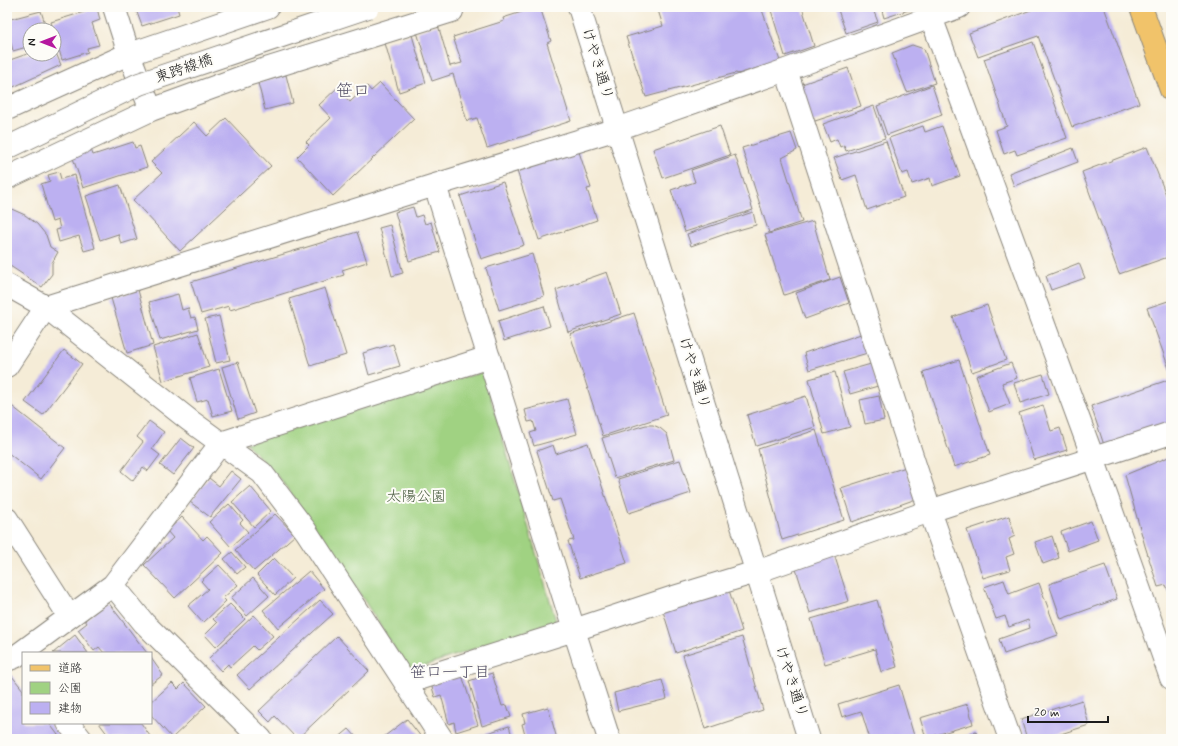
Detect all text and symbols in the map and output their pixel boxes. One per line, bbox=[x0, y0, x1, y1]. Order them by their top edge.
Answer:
north arrow bbox=[22, 22, 62, 62]
street label: けやき通り bbox=[576, 25, 618, 103]
text: N bbox=[26, 38, 40, 46]
street label: 東跨線橋 bbox=[152, 50, 216, 88]
district label: 笹口 bbox=[336, 80, 370, 102]
street label: けやき通り bbox=[673, 334, 715, 412]
park label: 太陽公園 bbox=[386, 487, 446, 507]
street label: けやき通り bbox=[770, 643, 812, 721]
legend bbox=[22, 652, 152, 724]
text: 道路 bbox=[58, 661, 82, 677]
district label: 笹口一丁目 bbox=[410, 662, 490, 683]
text: 公園 bbox=[58, 681, 82, 697]
scale bar bbox=[1028, 698, 1108, 724]
text: 建物 bbox=[58, 701, 82, 717]
text: 20 m bbox=[1034, 705, 1060, 721]

